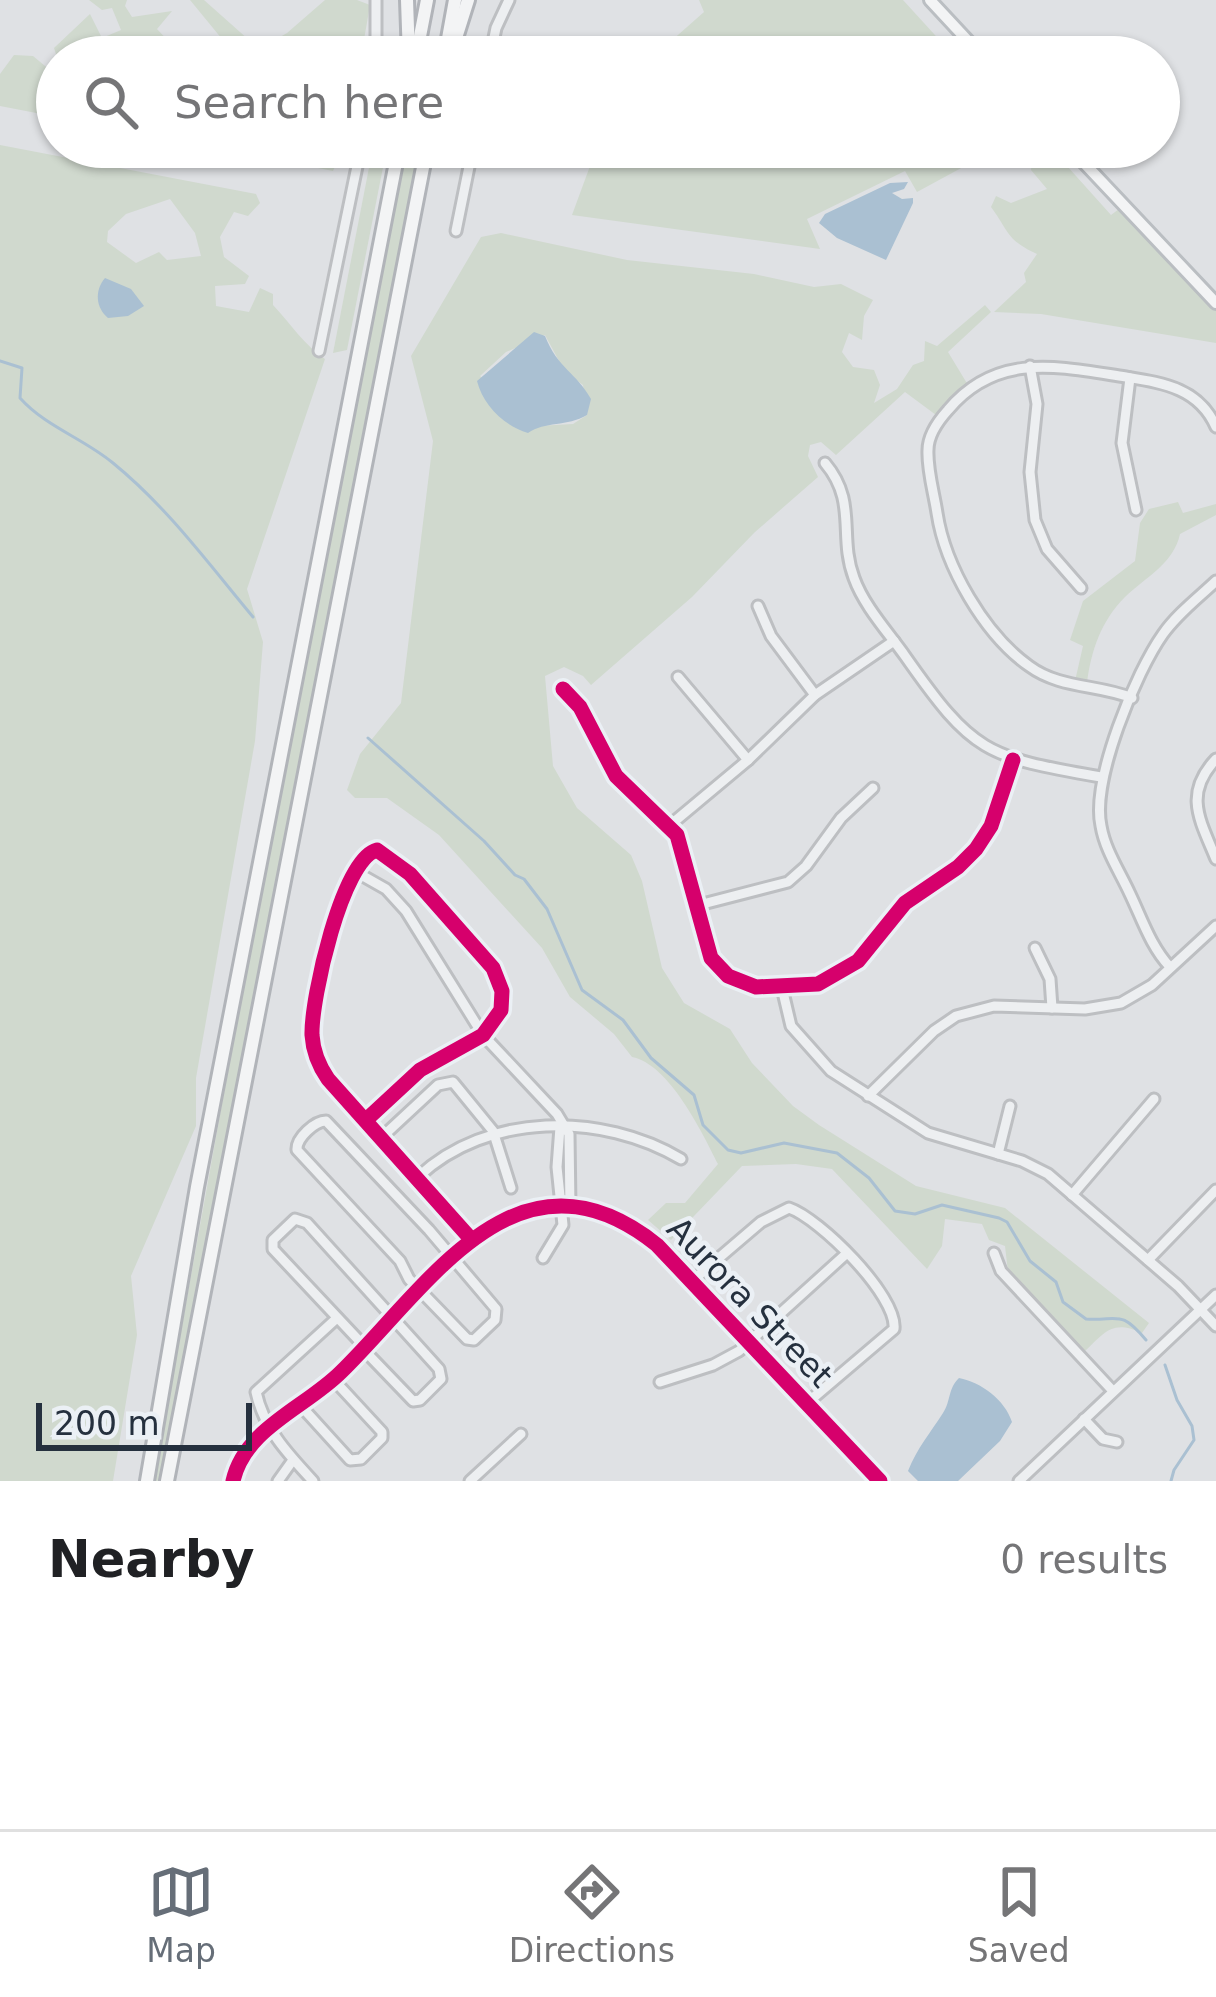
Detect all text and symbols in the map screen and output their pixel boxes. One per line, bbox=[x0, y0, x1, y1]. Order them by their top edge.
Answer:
search box bbox=[36, 36, 1180, 168]
icon: search bbox=[78, 69, 144, 135]
text: Search here bbox=[174, 76, 444, 129]
street label: Aurora Street bbox=[659, 1209, 841, 1395]
scale bar bbox=[36, 1397, 252, 1450]
text: 200 m bbox=[54, 1404, 160, 1443]
text: Nearby bbox=[48, 1530, 255, 1589]
text: 0 results bbox=[1000, 1537, 1168, 1582]
tab: Map bbox=[146, 1859, 216, 1970]
tab: Directions bbox=[509, 1859, 675, 1970]
tab: Saved bbox=[968, 1859, 1070, 1970]

